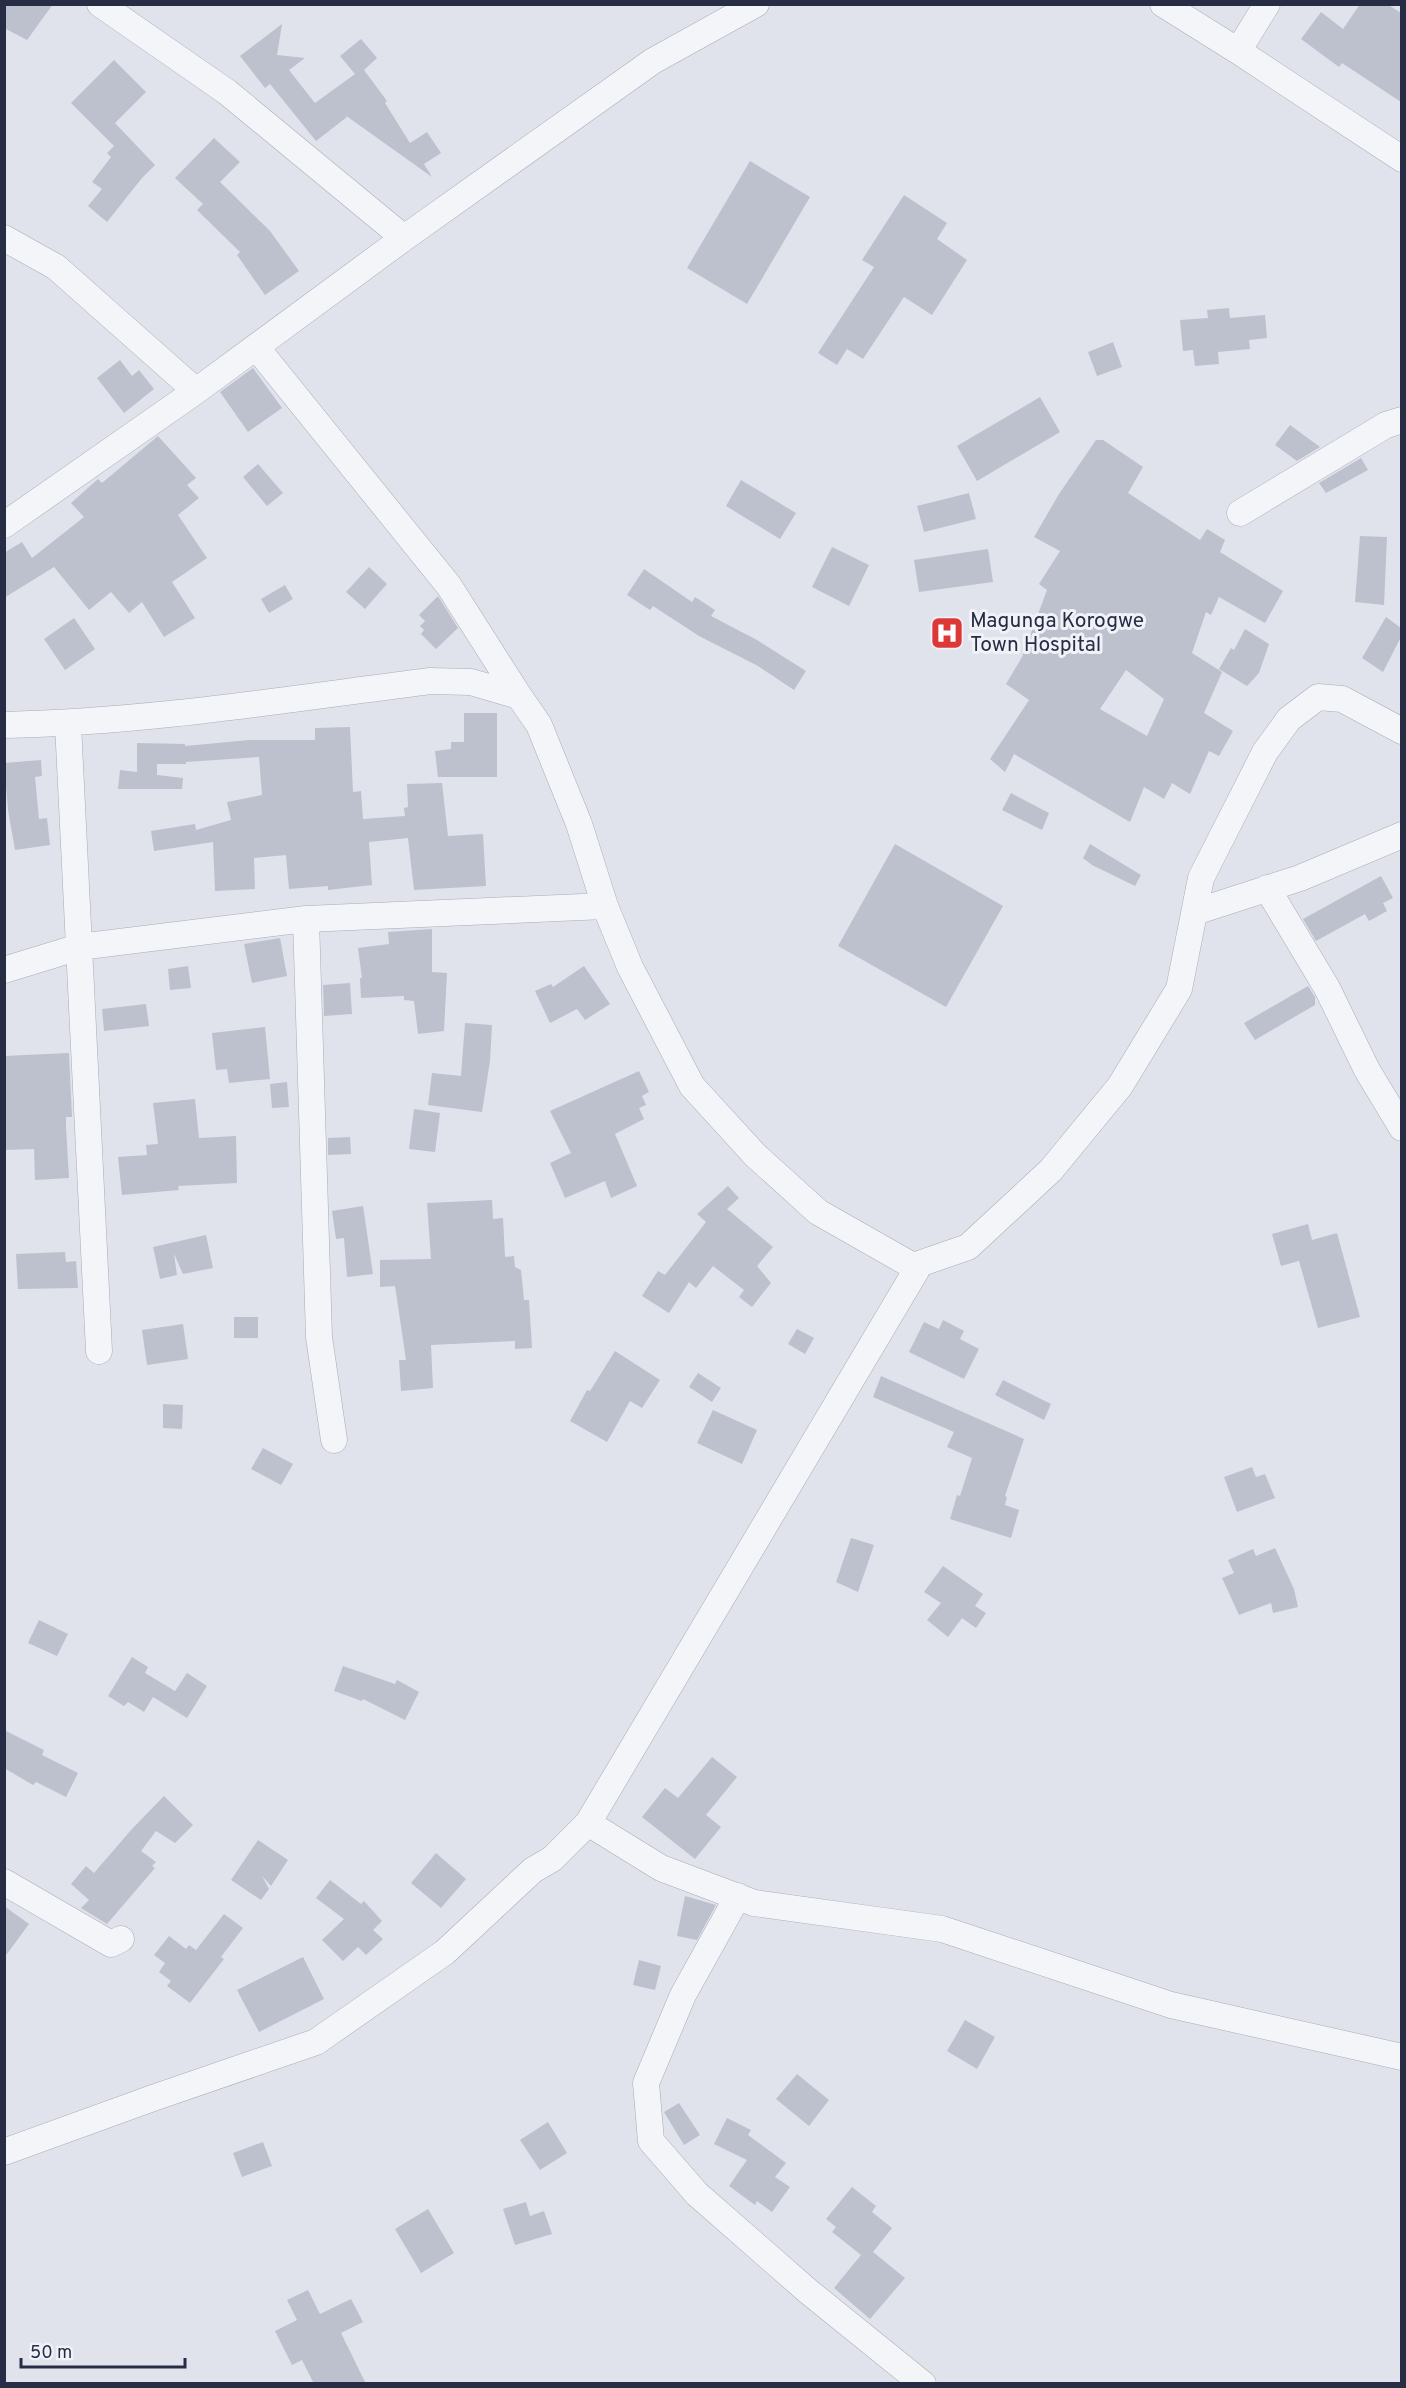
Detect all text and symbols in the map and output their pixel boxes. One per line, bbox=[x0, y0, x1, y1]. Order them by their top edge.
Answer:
place label: Magunga Korogwe Town Hospital bbox=[970, 608, 1144, 659]
hospital icon: Magunga Korogwe Town Hospital bbox=[929, 615, 965, 651]
scale bar bbox=[21, 2331, 184, 2369]
text: 50 m bbox=[30, 2342, 72, 2365]

